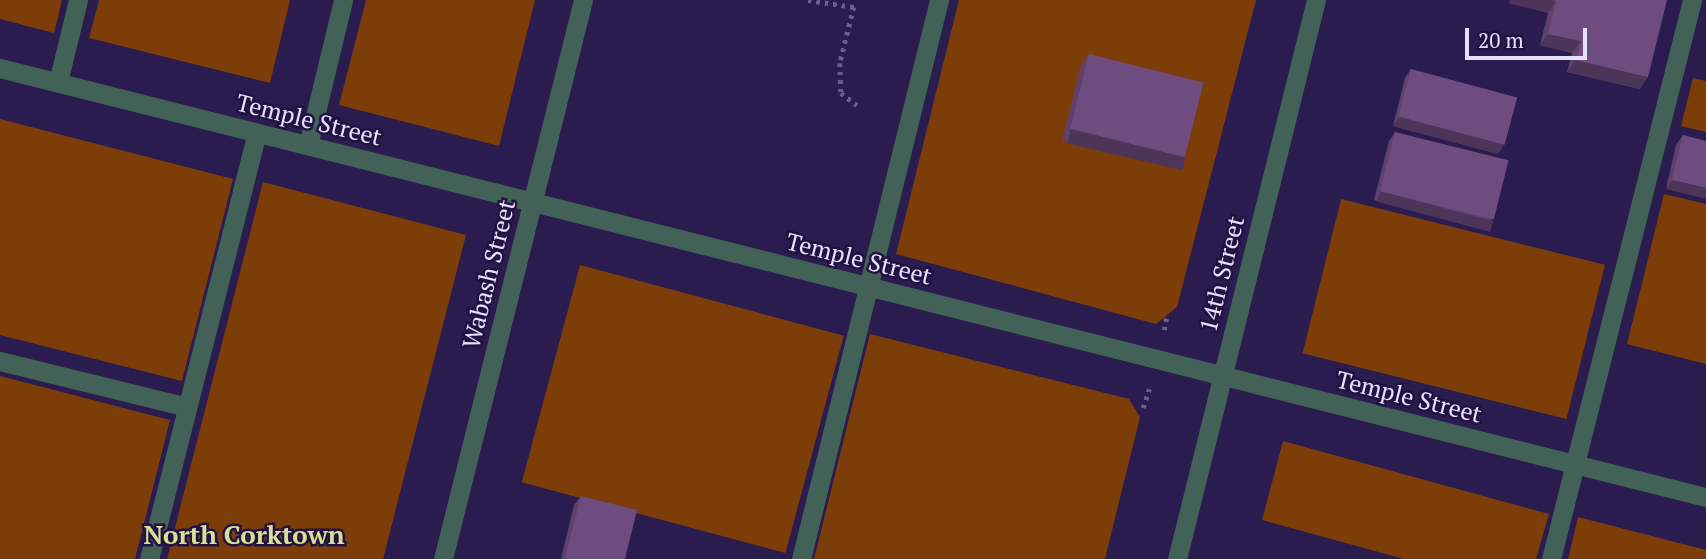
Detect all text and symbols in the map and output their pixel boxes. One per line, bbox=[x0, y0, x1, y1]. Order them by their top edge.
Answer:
scale bar bbox=[1468, 14, 1590, 58]
text: 20 m bbox=[1478, 26, 1524, 54]
street label: Temple Street bbox=[233, 88, 385, 152]
street label: Wabash Street bbox=[457, 197, 521, 351]
street label: 14th Street bbox=[1194, 213, 1250, 335]
street label: Temple Street bbox=[783, 227, 935, 291]
street label: Temple Street bbox=[1333, 365, 1485, 429]
district label: North Corktown bbox=[143, 519, 345, 551]

